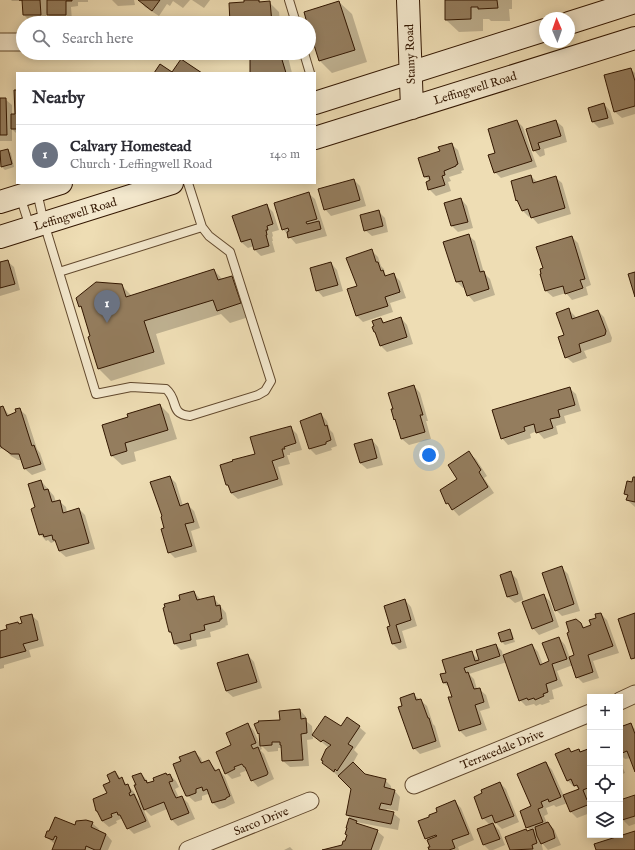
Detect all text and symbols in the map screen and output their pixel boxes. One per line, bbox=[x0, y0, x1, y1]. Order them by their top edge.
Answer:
north arrow bbox=[539, 12, 575, 48]
search box bbox=[16, 16, 316, 60]
street label: Stamy Road bbox=[402, 23, 419, 84]
icon: search bbox=[30, 27, 52, 49]
text: Search here bbox=[62, 29, 133, 48]
street label: Leffingwell Road bbox=[432, 69, 519, 108]
text: Nearby bbox=[32, 88, 85, 109]
text: Calvary Homestead bbox=[70, 137, 191, 156]
text: 1 bbox=[43, 146, 47, 163]
text: 140 m bbox=[270, 146, 300, 163]
text: Church · Leffingwell Road bbox=[70, 156, 212, 173]
street label: Leffingwell Road bbox=[32, 195, 119, 234]
pin: 1 bbox=[94, 290, 120, 323]
your location bbox=[419, 445, 439, 465]
map controls bbox=[587, 694, 623, 838]
button: + bbox=[587, 694, 623, 730]
street label: Terracedale Drive bbox=[458, 726, 547, 773]
button: − bbox=[587, 730, 623, 766]
button: locate bbox=[587, 766, 623, 802]
button: layers bbox=[587, 802, 623, 838]
street label: Sarco Drive bbox=[232, 803, 291, 839]

